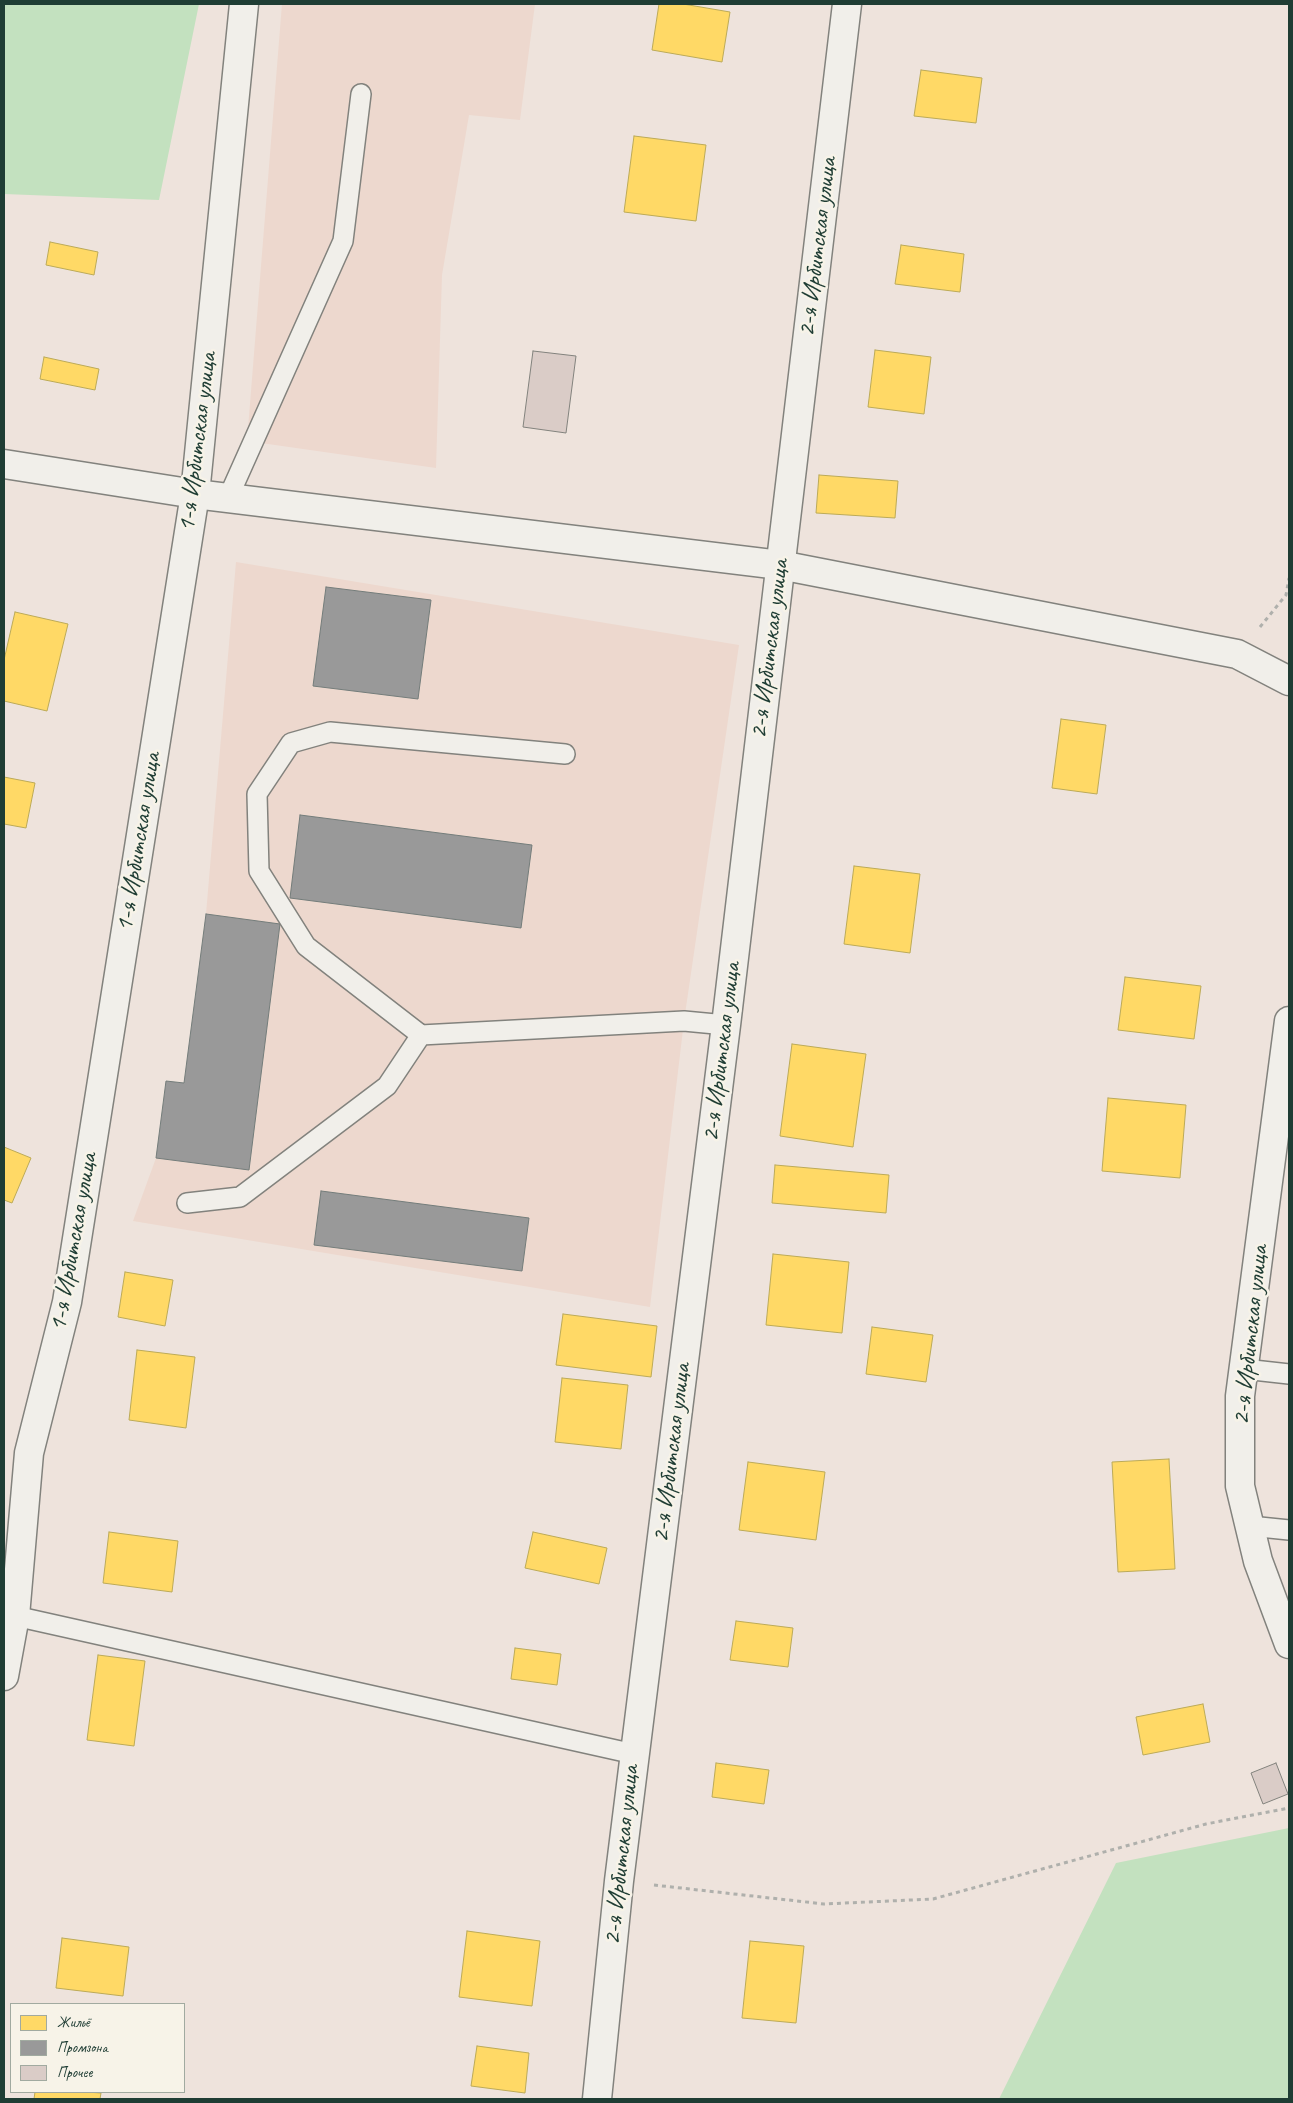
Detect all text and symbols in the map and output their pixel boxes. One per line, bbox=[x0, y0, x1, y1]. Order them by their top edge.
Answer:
street label: 2-я Ирбитская улица bbox=[792, 156, 844, 338]
street label: 1-я Ирбитская улица bbox=[172, 351, 224, 533]
street label: 2-я Ирбитская улица bbox=[744, 558, 796, 740]
street label: 1-я Ирбитская улица bbox=[110, 751, 168, 933]
street label: 2-я Ирбитская улица bbox=[696, 961, 748, 1143]
street label: 1-я Ирбитская улица bbox=[44, 1151, 104, 1333]
street label: 2-я Ирбитская улица bbox=[1227, 1244, 1275, 1426]
street label: 2-я Ирбитская улица bbox=[646, 1362, 698, 1544]
street label: 2-я Ирбитская улица bbox=[598, 1764, 646, 1946]
legend bbox=[10, 2003, 185, 2093]
text: Жильё bbox=[57, 2013, 90, 2032]
text: Промзона bbox=[57, 2038, 108, 2057]
text: Прочее bbox=[57, 2063, 92, 2082]

